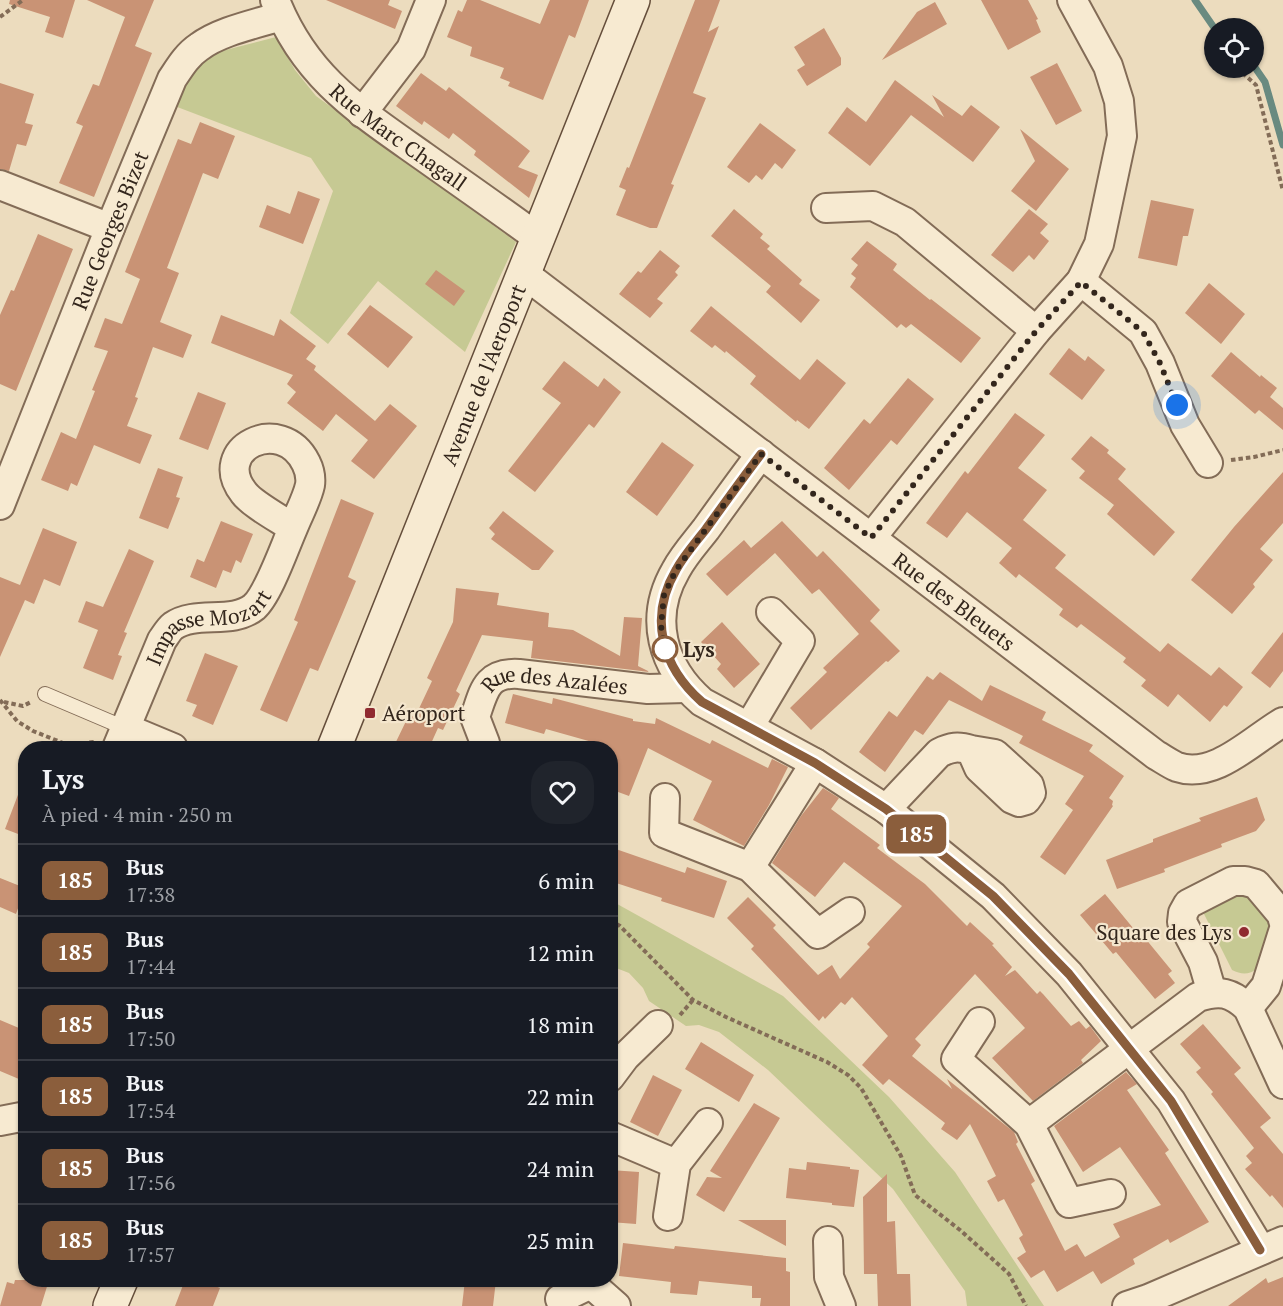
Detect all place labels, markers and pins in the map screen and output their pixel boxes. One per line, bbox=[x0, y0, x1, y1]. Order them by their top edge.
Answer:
place label: Lys bbox=[683, 635, 715, 663]
marker: Lys bbox=[652, 636, 678, 662]
place label: Aéroport bbox=[382, 699, 465, 727]
marker: Aéroport bbox=[363, 706, 377, 720]
place label: Square des Lys bbox=[1096, 918, 1232, 946]
marker: Square des Lys bbox=[1237, 925, 1251, 939]

